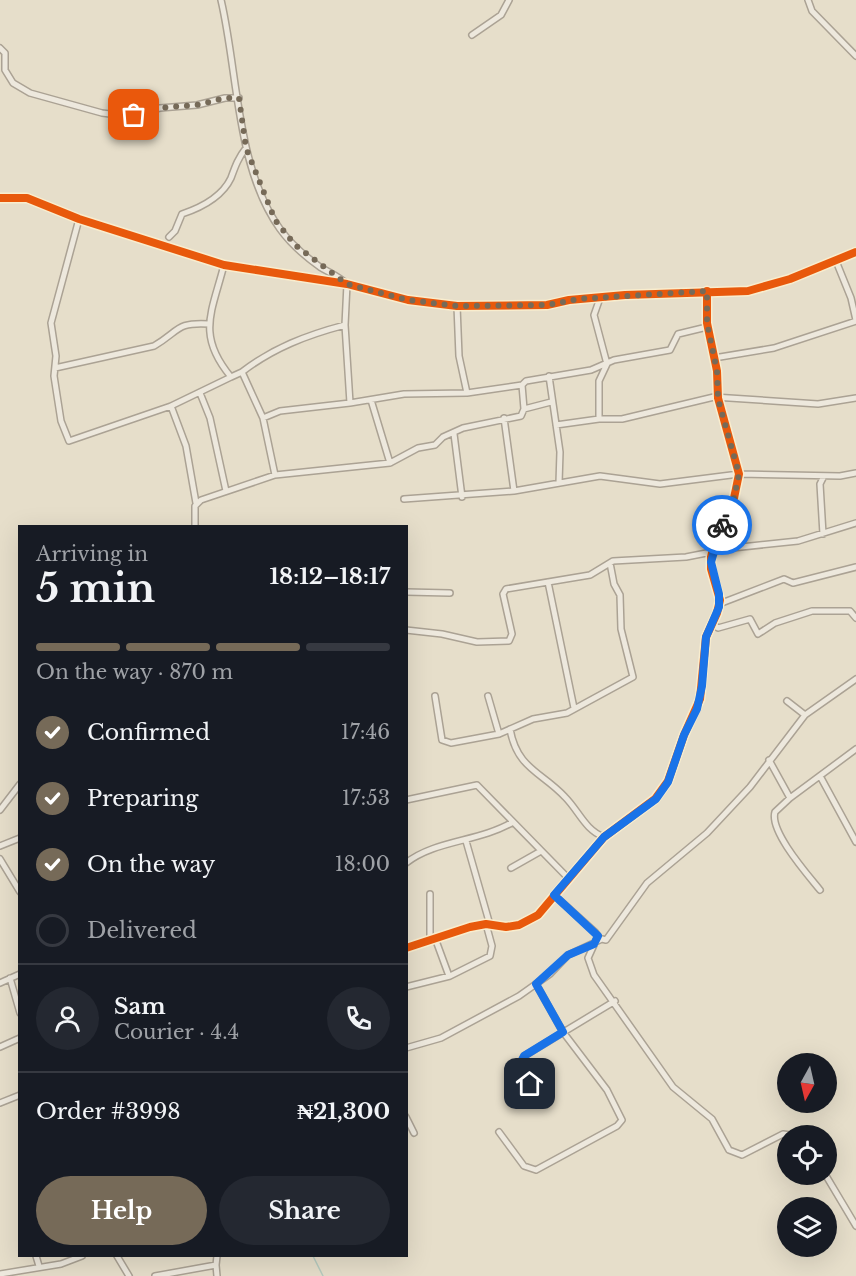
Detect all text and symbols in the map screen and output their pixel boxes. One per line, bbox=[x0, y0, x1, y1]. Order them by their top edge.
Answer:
pin bbox=[108, 89, 159, 140]
icon: bag bbox=[117, 98, 150, 131]
courier bbox=[692, 495, 752, 555]
icon: bike bbox=[706, 509, 739, 542]
text: Arriving in bbox=[36, 542, 148, 566]
text: 18:12–18:17 bbox=[269, 563, 390, 590]
text: 5 min bbox=[36, 564, 155, 613]
text: On the way · 870 m bbox=[36, 660, 233, 684]
icon: check bbox=[36, 716, 69, 749]
text: Confirmed bbox=[87, 719, 210, 746]
text: 17:46 bbox=[341, 720, 390, 744]
icon: check bbox=[36, 782, 69, 815]
text: Preparing bbox=[87, 785, 198, 812]
text: 17:53 bbox=[342, 786, 390, 810]
icon: check bbox=[36, 848, 69, 881]
text: On the way bbox=[87, 851, 215, 878]
text: 18:00 bbox=[335, 852, 390, 876]
text: Delivered bbox=[87, 917, 197, 944]
button: person bbox=[36, 987, 99, 1050]
button: phone bbox=[327, 987, 390, 1050]
text: Sam bbox=[114, 993, 166, 1020]
text: Courier · 4.4 bbox=[114, 1020, 239, 1044]
north arrow bbox=[777, 1053, 837, 1113]
map controls bbox=[777, 1053, 837, 1257]
pin bbox=[504, 1058, 555, 1109]
icon: home bbox=[513, 1067, 546, 1100]
text: Order #3998 bbox=[36, 1098, 181, 1125]
text: ₦21,300 bbox=[297, 1098, 390, 1125]
button: locate bbox=[777, 1125, 837, 1185]
button: Help bbox=[36, 1176, 207, 1245]
button: Share bbox=[219, 1176, 390, 1245]
button: layers bbox=[777, 1197, 837, 1257]

